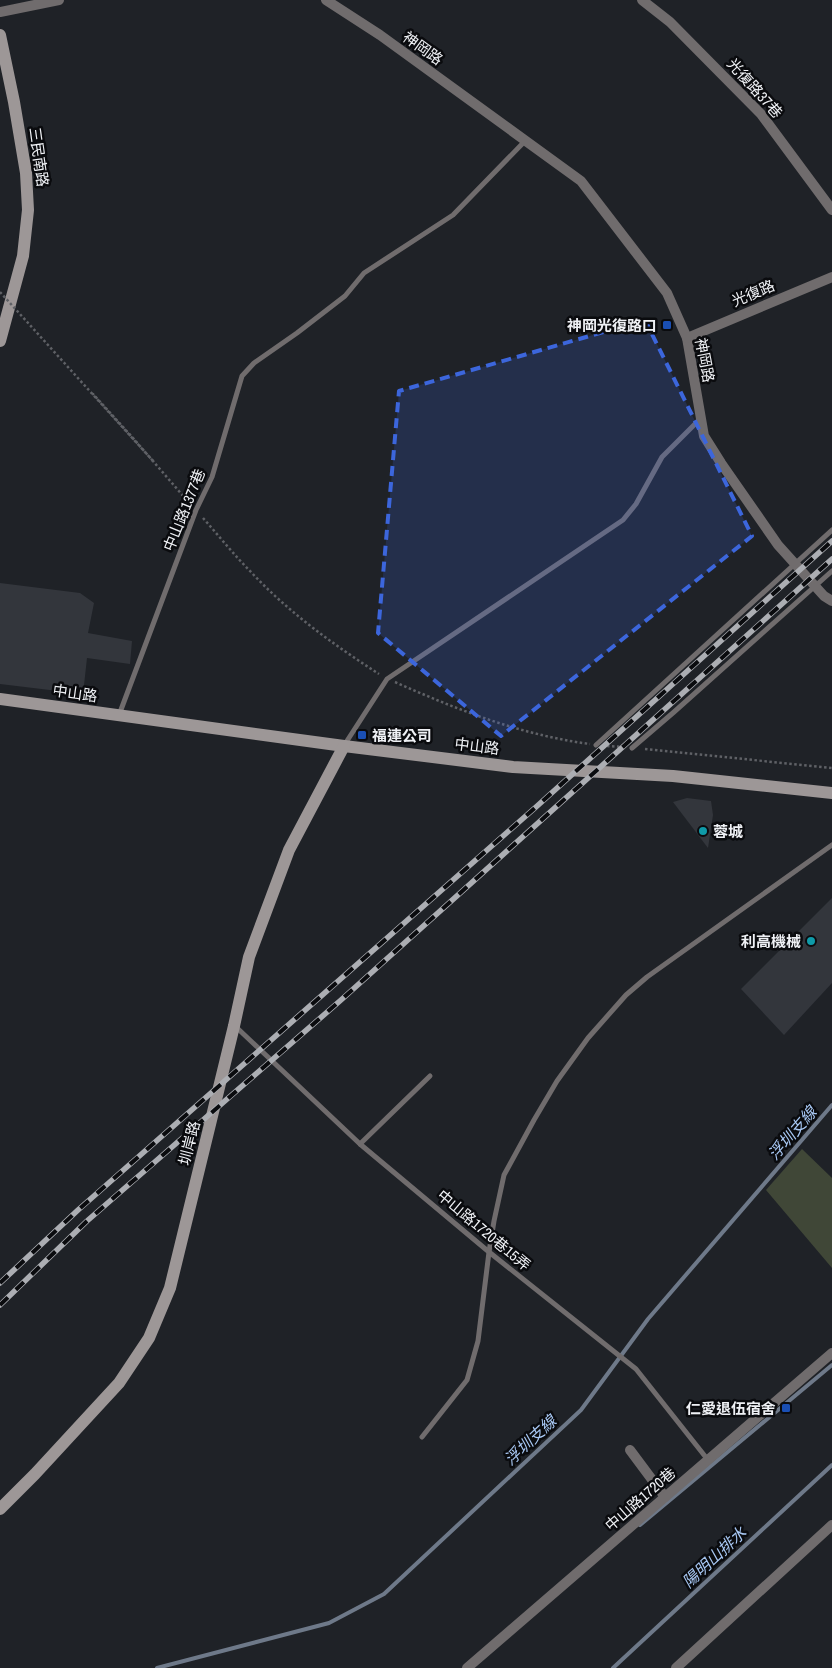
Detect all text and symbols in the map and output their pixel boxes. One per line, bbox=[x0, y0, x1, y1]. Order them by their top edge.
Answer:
street label: 神岡路 bbox=[399, 26, 447, 70]
street label: 光復路37巷 bbox=[723, 54, 787, 122]
street label: 三民南路 bbox=[24, 126, 54, 188]
street label: 光復路 bbox=[728, 275, 778, 311]
place label: 神岡光復路口 bbox=[567, 315, 657, 336]
marker: 神岡光復路口 bbox=[661, 319, 673, 331]
street label: 神岡路 bbox=[690, 336, 720, 384]
street label: 中山路1377巷 bbox=[158, 466, 210, 554]
street label: 中山路 bbox=[51, 679, 99, 707]
place label: 福連公司 bbox=[372, 725, 432, 746]
marker: 福連公司 bbox=[356, 729, 368, 741]
street label: 中山路 bbox=[453, 733, 501, 759]
place label: 蓉城 bbox=[713, 821, 743, 842]
marker: 蓉城 bbox=[697, 825, 709, 837]
place label: 利高機械 bbox=[741, 931, 801, 952]
marker: 利高機械 bbox=[805, 935, 817, 947]
water label: 浮圳支線 bbox=[763, 1100, 823, 1164]
street label: 圳岸路 bbox=[173, 1119, 205, 1167]
street label: 中山路1720巷15弄 bbox=[433, 1185, 535, 1275]
place label: 仁愛退伍宿舍 bbox=[686, 1398, 776, 1419]
marker: 仁愛退伍宿舍 bbox=[780, 1402, 792, 1414]
water label: 浮圳支線 bbox=[499, 1409, 562, 1470]
street label: 中山路1720巷 bbox=[600, 1462, 680, 1536]
water label: 陽明山排水 bbox=[677, 1521, 751, 1592]

